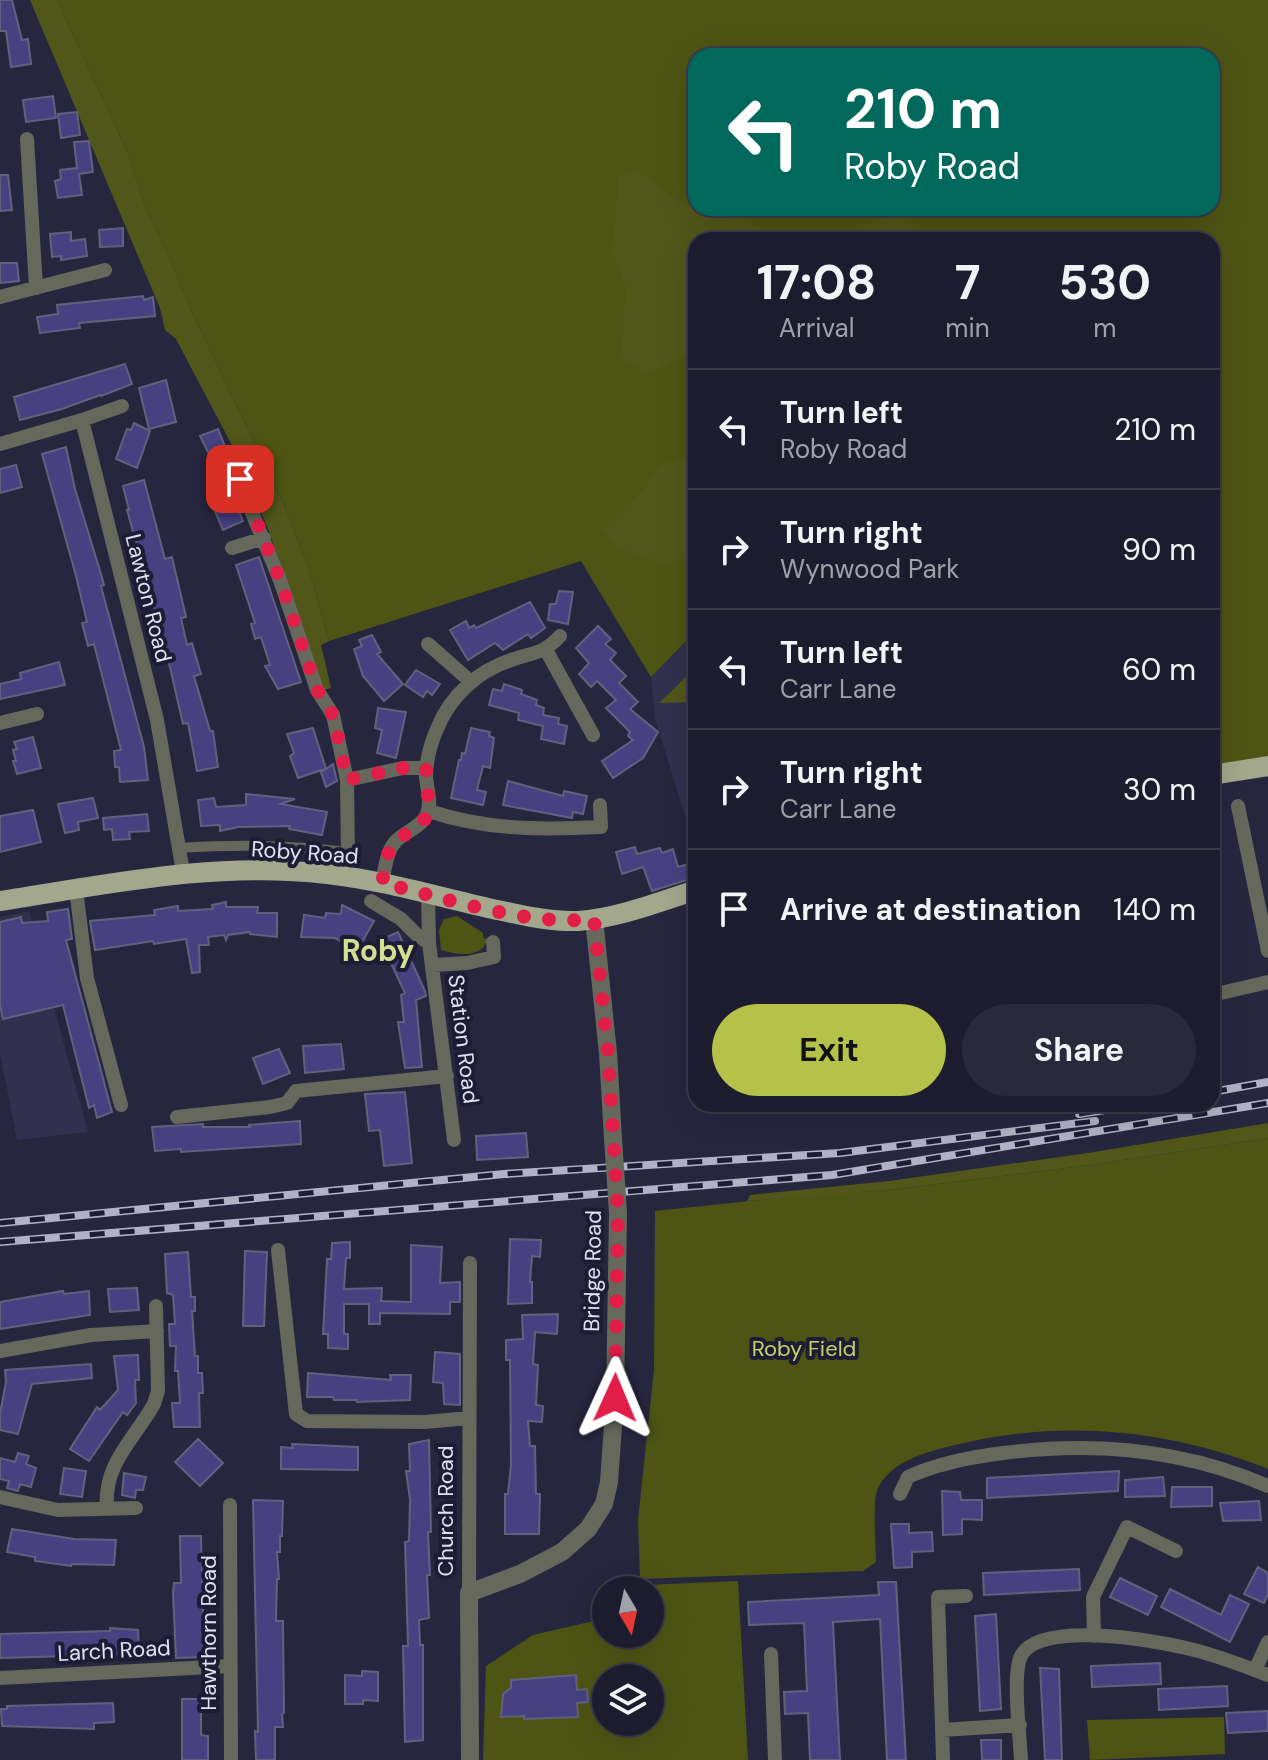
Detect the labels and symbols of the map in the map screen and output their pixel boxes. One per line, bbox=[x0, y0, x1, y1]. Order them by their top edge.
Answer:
pin bbox=[206, 445, 274, 513]
street label: Lawton Road bbox=[119, 531, 178, 665]
street label: Roby Road bbox=[250, 834, 360, 871]
district label: Roby bbox=[342, 931, 414, 970]
street label: Station Road bbox=[441, 973, 486, 1105]
street label: Bridge Road bbox=[577, 1210, 608, 1332]
park label: Roby Field bbox=[752, 1334, 856, 1363]
position arrow bbox=[573, 1356, 657, 1440]
street label: Church Road bbox=[431, 1445, 460, 1577]
street label: Hawthorn Road bbox=[194, 1555, 223, 1711]
north arrow bbox=[592, 1576, 664, 1648]
street label: Larch Road bbox=[57, 1633, 172, 1668]

